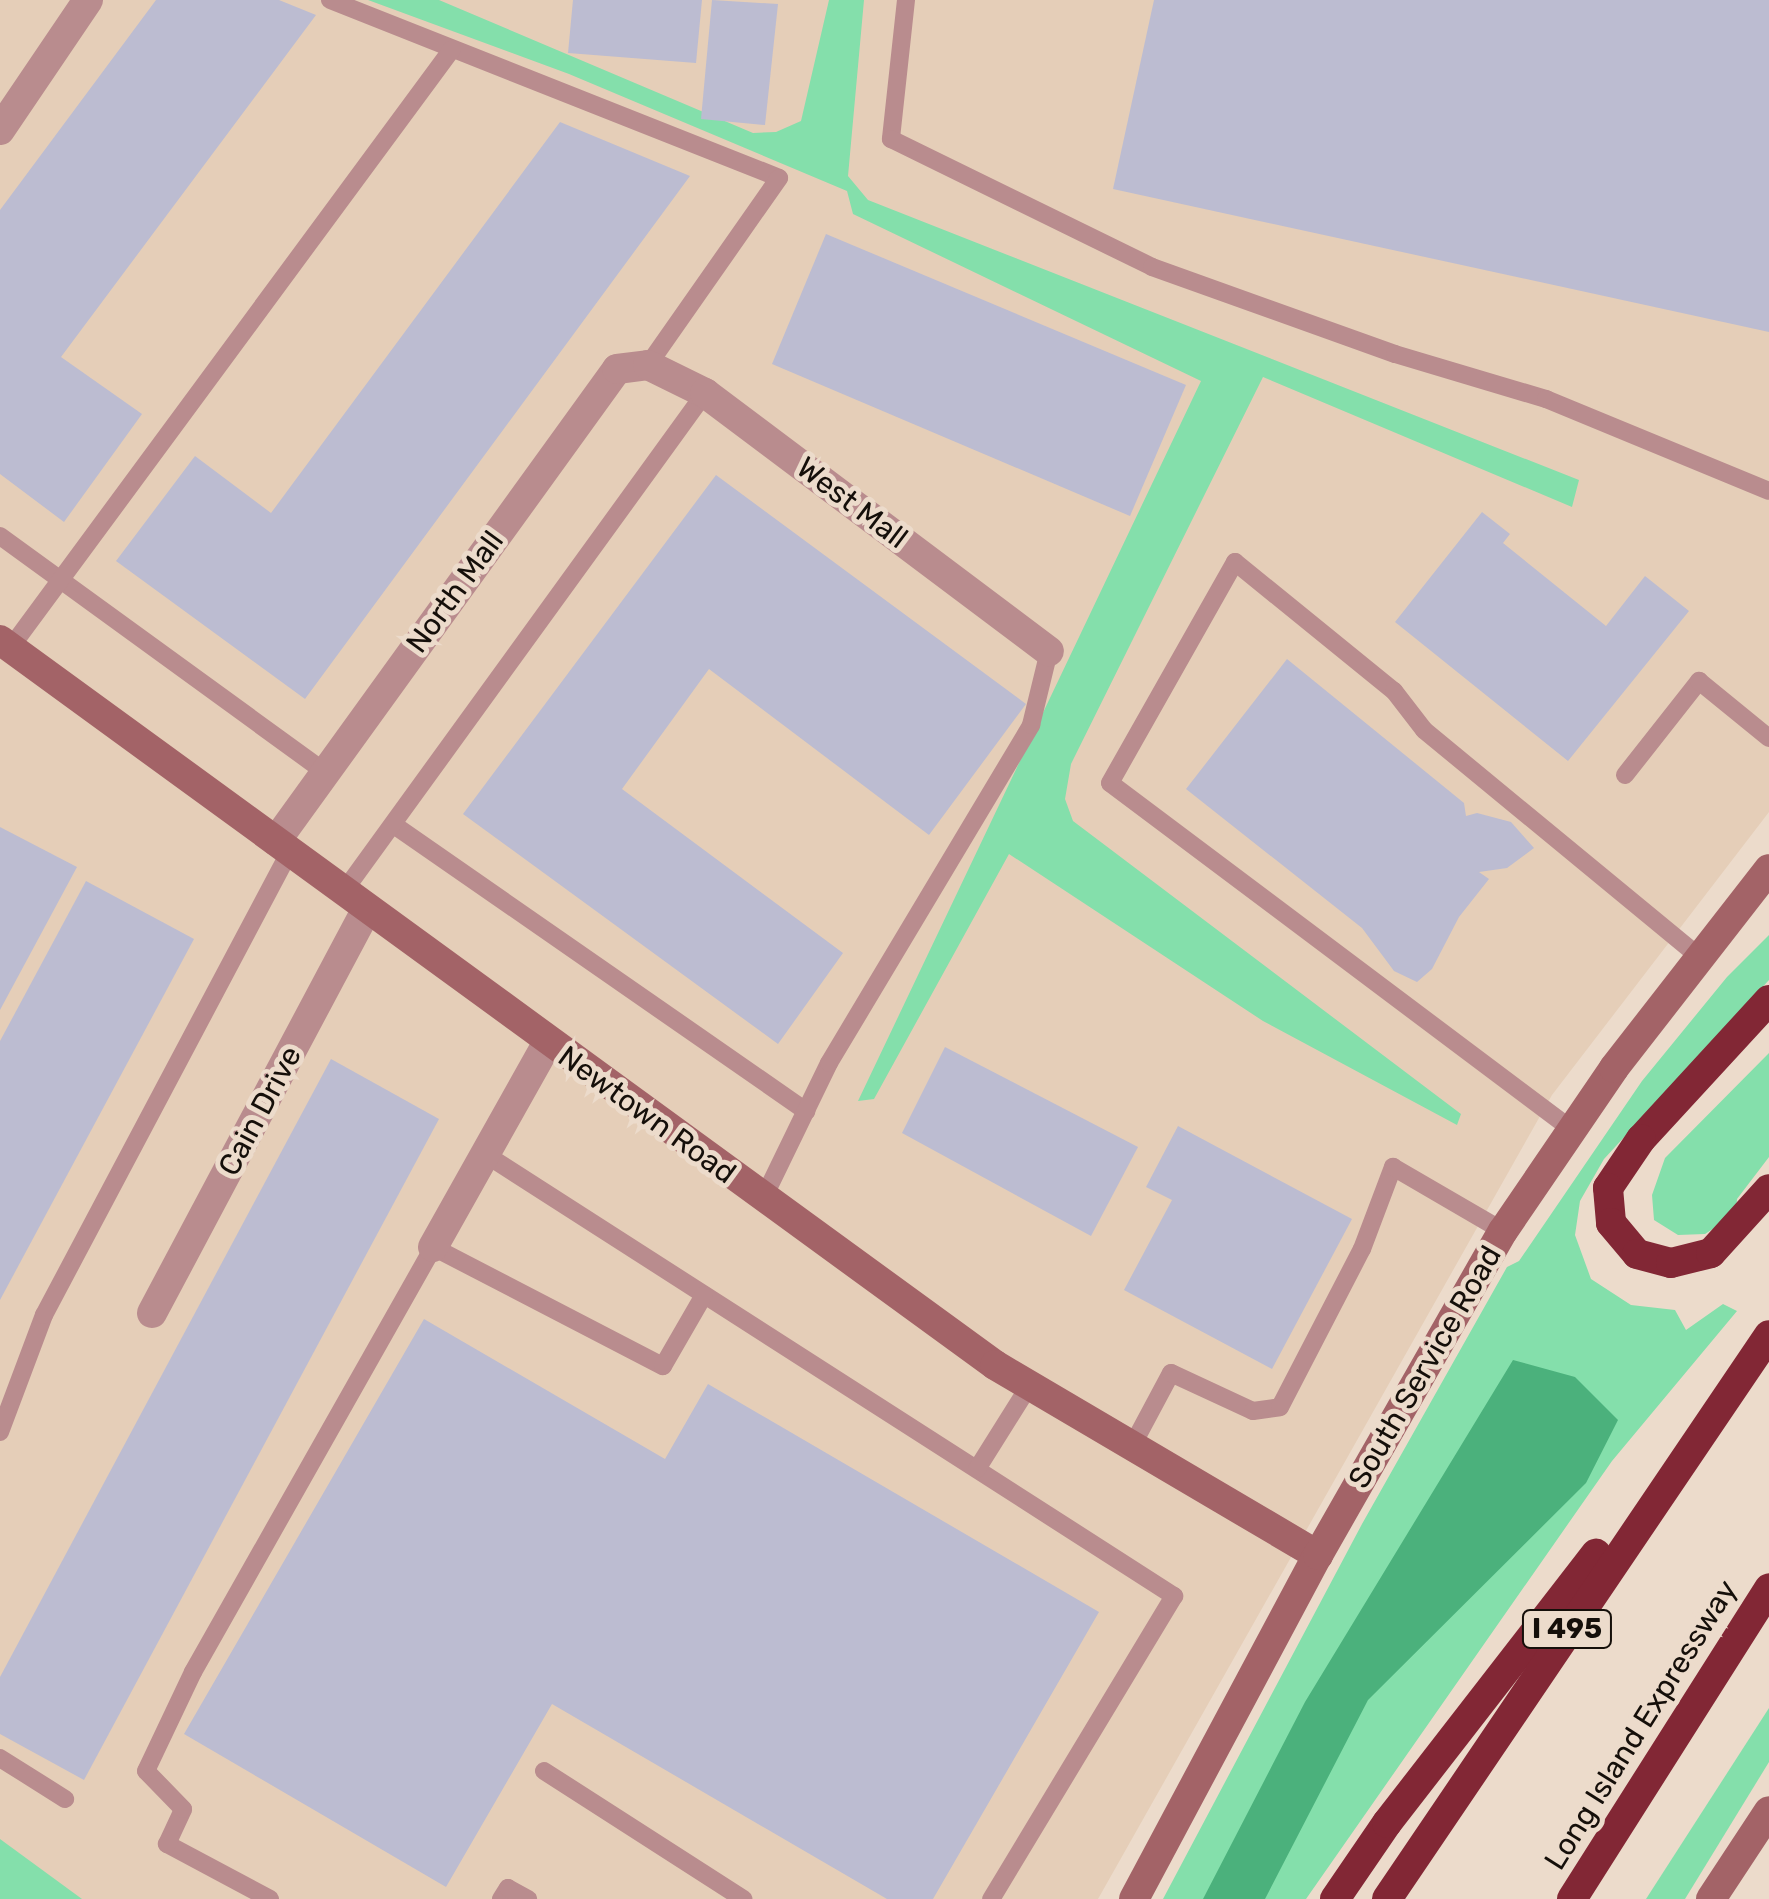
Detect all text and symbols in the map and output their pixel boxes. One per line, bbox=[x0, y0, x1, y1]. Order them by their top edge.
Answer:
street label: West Mall bbox=[789, 450, 915, 556]
street label: North Mall bbox=[399, 524, 511, 660]
street label: Newtown Road bbox=[551, 1039, 743, 1191]
street label: Cain Drive bbox=[211, 1040, 309, 1182]
street label: South Service Road bbox=[1341, 1239, 1509, 1495]
street label: Long Island Expressway bbox=[1537, 1574, 1745, 1876]
road number: I 495 bbox=[1520, 1606, 1614, 1652]

